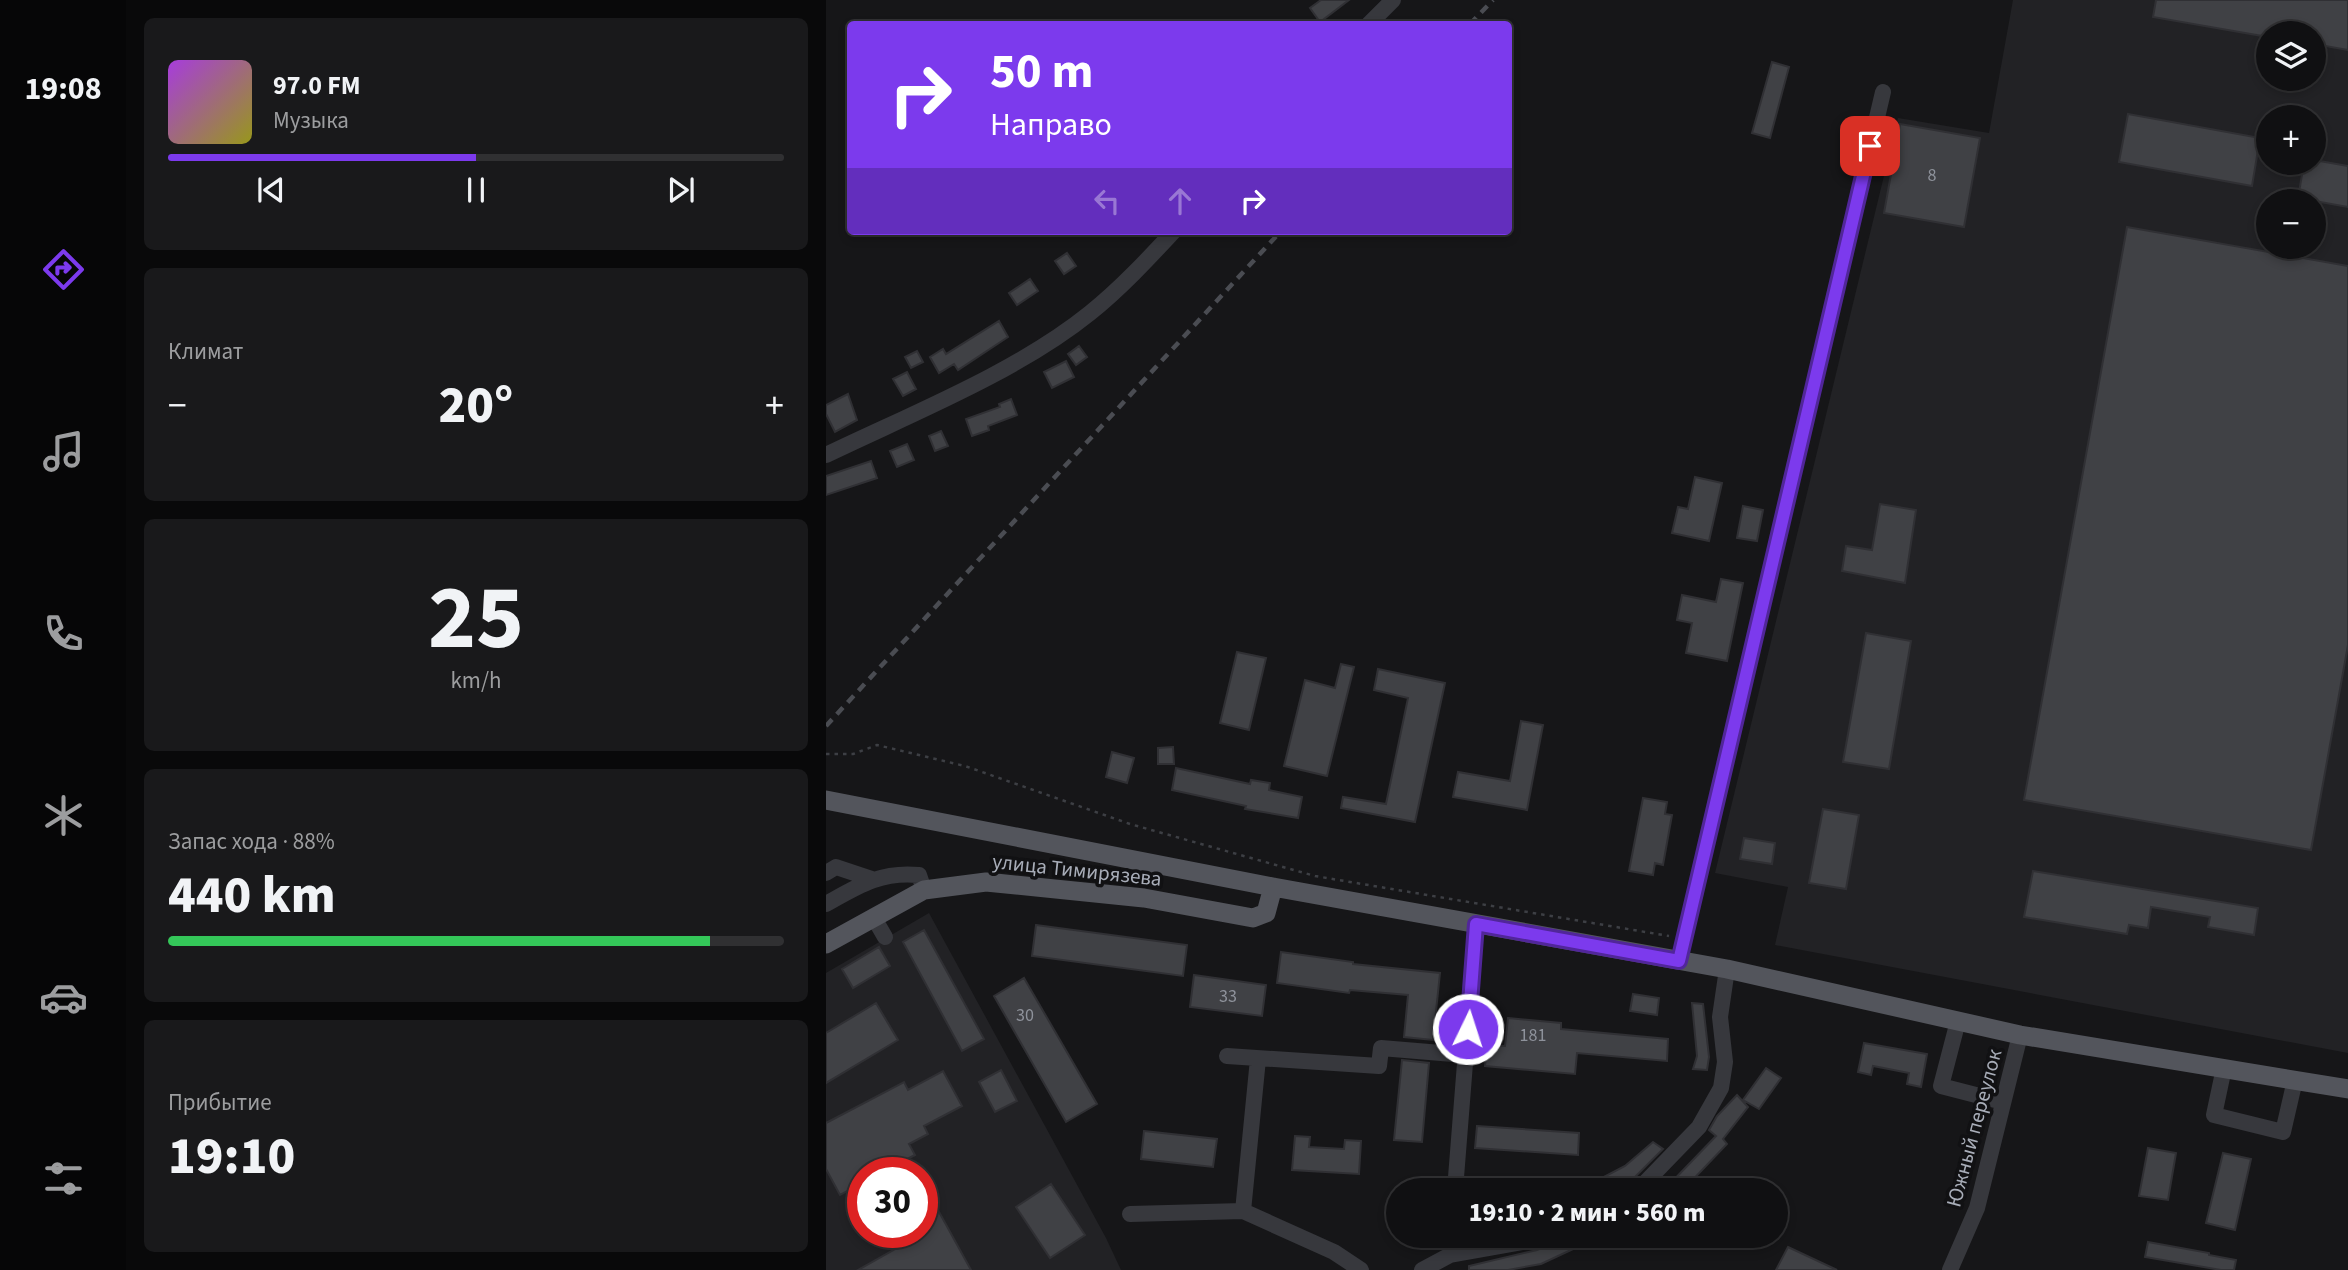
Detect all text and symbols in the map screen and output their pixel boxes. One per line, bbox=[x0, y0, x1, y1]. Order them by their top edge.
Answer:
map controls bbox=[2256, 21, 2326, 259]
button: layers bbox=[2256, 21, 2326, 91]
text: 50 m bbox=[990, 37, 1094, 107]
icon: right bbox=[875, 49, 966, 140]
text: 19:08 bbox=[24, 66, 102, 112]
text: 97.0 FM bbox=[273, 67, 361, 104]
text: Направо bbox=[990, 102, 1112, 148]
text: Музыка bbox=[273, 104, 349, 137]
button: + bbox=[2256, 105, 2326, 175]
pin bbox=[1840, 116, 1900, 176]
icon: arrive bbox=[1851, 127, 1889, 165]
house number: 8 bbox=[1928, 163, 1937, 188]
icon: previous bbox=[252, 171, 290, 209]
icon: pause bbox=[457, 171, 495, 209]
icon: next bbox=[662, 171, 700, 209]
icon: left bbox=[1088, 182, 1126, 220]
icon: ahead bbox=[1161, 182, 1199, 220]
icon: right bbox=[1234, 182, 1272, 220]
button: − bbox=[2256, 189, 2326, 259]
icon: directions bbox=[39, 245, 88, 294]
text: Климат bbox=[168, 335, 243, 368]
text: 20° bbox=[439, 369, 513, 443]
text: − bbox=[168, 379, 187, 433]
text: + bbox=[765, 379, 784, 433]
icon: music bbox=[39, 427, 88, 476]
text: 25 bbox=[428, 554, 524, 683]
icon: phone bbox=[39, 609, 88, 658]
text: km/h bbox=[450, 664, 502, 697]
icon: climate bbox=[39, 791, 88, 840]
text: Запас хода · 88% bbox=[168, 825, 335, 858]
street label: улица Тимирязева bbox=[991, 846, 1163, 894]
text: 440 km bbox=[168, 859, 336, 933]
icon: car bbox=[39, 973, 88, 1022]
house number: 33 bbox=[1219, 984, 1237, 1009]
position arrow bbox=[1431, 992, 1505, 1066]
house number: 30 bbox=[1016, 1003, 1034, 1028]
house number: 181 bbox=[1520, 1023, 1546, 1048]
street label: Южный переулок bbox=[1939, 1045, 2010, 1210]
text: Прибытие bbox=[168, 1086, 272, 1119]
text: 19:10 bbox=[168, 1120, 295, 1194]
icon: filters bbox=[39, 1154, 88, 1203]
speed limit sign: 30 bbox=[847, 1157, 938, 1248]
text: 19:10 · 2 мин · 560 m bbox=[1469, 1194, 1705, 1231]

